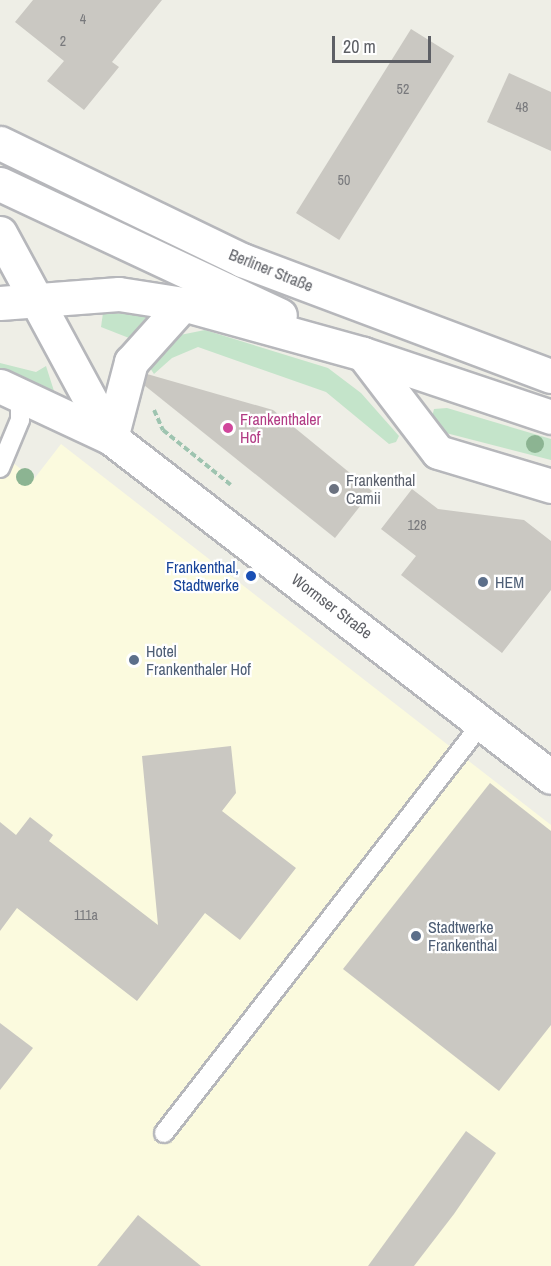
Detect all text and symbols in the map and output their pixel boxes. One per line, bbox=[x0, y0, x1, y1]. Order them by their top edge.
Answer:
house number: 4 bbox=[80, 11, 86, 27]
scale bar bbox=[335, 24, 434, 62]
house number: 2 bbox=[60, 33, 66, 49]
text: 20 m bbox=[343, 34, 376, 59]
house number: 52 bbox=[397, 81, 409, 97]
house number: 48 bbox=[516, 99, 528, 115]
house number: 50 bbox=[338, 172, 350, 188]
street label: Berliner Straße bbox=[226, 244, 316, 296]
place label: Frankenthaler Hof bbox=[240, 409, 321, 447]
marker: Frankenthaler Hof bbox=[221, 421, 235, 435]
place label: Frankenthal Camii bbox=[346, 470, 415, 508]
marker: Frankenthal Camii bbox=[327, 482, 341, 496]
house number: 128 bbox=[407, 517, 427, 533]
place label: Frankenthal, Stadtwerke bbox=[166, 557, 239, 595]
marker: Frankenthal, Stadtwerke bbox=[244, 569, 258, 583]
street label: Wormser Straße bbox=[288, 569, 376, 643]
place label: HEM bbox=[495, 572, 524, 592]
marker: HEM bbox=[476, 575, 490, 589]
place label: Hotel Frankenthaler Hof bbox=[146, 641, 251, 679]
marker: Hotel Frankenthaler Hof bbox=[127, 653, 141, 667]
house number: 111a bbox=[74, 907, 98, 923]
place label: Stadtwerke Frankenthal bbox=[428, 917, 497, 955]
marker: Stadtwerke Frankenthal bbox=[409, 929, 423, 943]

